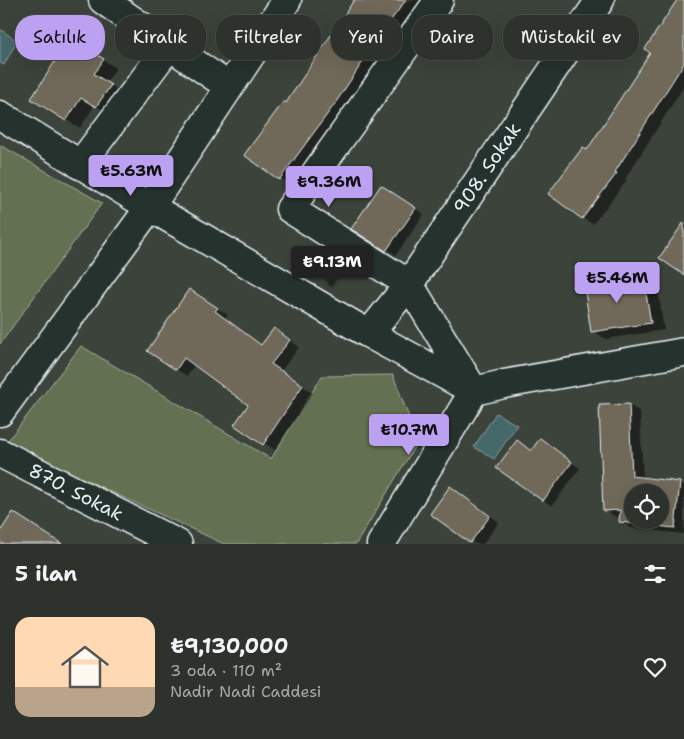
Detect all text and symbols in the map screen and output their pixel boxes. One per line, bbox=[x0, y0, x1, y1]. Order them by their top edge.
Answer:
chip: Satılık bbox=[15, 15, 105, 60]
chip: Kiralık bbox=[115, 15, 206, 60]
chip: Filtreler bbox=[216, 15, 321, 60]
chip: Yeni bbox=[331, 15, 402, 60]
chip: Daire bbox=[412, 15, 493, 60]
chip: Müstakil ev bbox=[503, 15, 639, 60]
street label: 908. Sokak bbox=[447, 118, 527, 218]
pin: ₺5.63M bbox=[90, 154, 172, 197]
text: ₺5.63M bbox=[99, 160, 163, 181]
pin: ₺9.36M bbox=[288, 166, 370, 208]
text: ₺9.36M bbox=[297, 171, 361, 192]
pin: ₺9.13M bbox=[291, 246, 373, 288]
text: ₺9.13M bbox=[302, 251, 362, 272]
pin: ₺5.46M bbox=[576, 262, 658, 304]
text: ₺5.46M bbox=[586, 267, 648, 288]
pin: ₺10.7M bbox=[368, 414, 450, 456]
text: ₺10.7M bbox=[380, 419, 438, 440]
street label: 870. Sokak bbox=[24, 458, 128, 527]
map controls bbox=[624, 484, 669, 529]
button: locate bbox=[624, 484, 669, 529]
text: 5 ilan bbox=[15, 560, 77, 588]
icon: filters bbox=[641, 560, 669, 588]
text: ₺9,130,000 bbox=[170, 632, 288, 660]
icon: home bbox=[55, 637, 115, 697]
icon: heart bbox=[641, 653, 669, 681]
text: 3 oda · 110 m² bbox=[170, 660, 282, 681]
text: Nadir Nadi Caddesi bbox=[170, 681, 321, 702]

